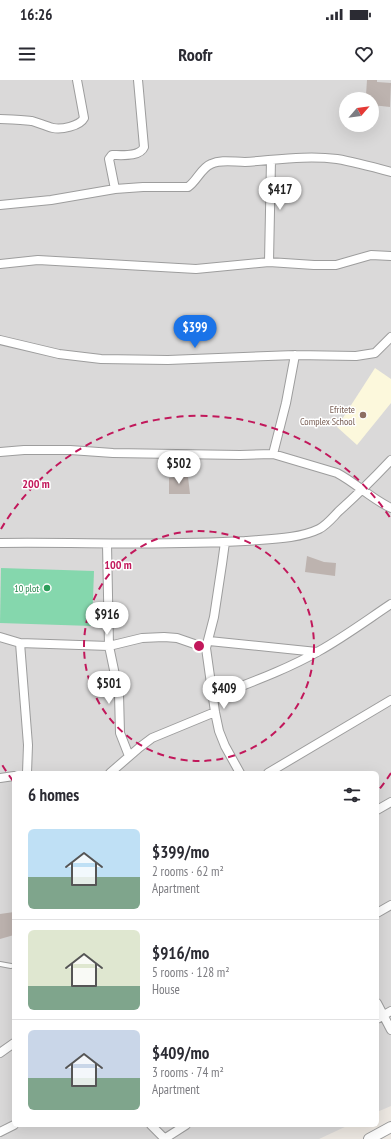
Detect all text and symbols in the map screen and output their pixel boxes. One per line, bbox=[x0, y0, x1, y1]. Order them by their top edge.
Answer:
text: 16:26 bbox=[20, 5, 52, 24]
icon: menu bbox=[16, 43, 38, 65]
text: Roofr bbox=[178, 43, 213, 66]
icon: heart bbox=[353, 43, 375, 65]
north arrow bbox=[339, 92, 379, 132]
map controls bbox=[339, 92, 379, 132]
pin: $417 bbox=[256, 177, 304, 211]
text: $417 bbox=[268, 181, 292, 198]
pin: $399 bbox=[171, 315, 219, 349]
text: $399 bbox=[183, 319, 207, 336]
place label: Efritete Complex School bbox=[300, 403, 356, 428]
marker: Efritete Complex School bbox=[358, 410, 368, 420]
pin: $502 bbox=[155, 451, 203, 485]
text: $502 bbox=[167, 455, 191, 472]
text: 200 m bbox=[22, 476, 50, 491]
text: 100 m bbox=[104, 557, 132, 572]
place label: 10 plot bbox=[14, 582, 39, 595]
marker: 10 plot bbox=[42, 583, 52, 593]
pin: $916 bbox=[83, 602, 131, 636]
text: $916 bbox=[95, 606, 119, 623]
centre of rings bbox=[192, 639, 206, 653]
pin: $501 bbox=[85, 671, 133, 705]
text: $501 bbox=[97, 675, 121, 692]
pin: $409 bbox=[200, 676, 248, 710]
text: $409 bbox=[212, 680, 236, 697]
text: 6 homes bbox=[28, 784, 79, 806]
icon: filters bbox=[341, 784, 363, 806]
text: $399/mo bbox=[152, 841, 209, 863]
icon: home bbox=[60, 845, 108, 893]
text: 2 rooms · 62 m² bbox=[152, 863, 224, 880]
text: Apartment bbox=[152, 880, 200, 897]
text: $916/mo bbox=[152, 942, 209, 964]
icon: home bbox=[60, 946, 108, 994]
text: 5 rooms · 128 m² bbox=[152, 964, 230, 981]
text: House bbox=[152, 981, 180, 998]
text: $409/mo bbox=[152, 1042, 209, 1064]
icon: home bbox=[60, 1046, 108, 1094]
text: 3 rooms · 74 m² bbox=[152, 1064, 224, 1081]
text: Apartment bbox=[152, 1081, 200, 1098]

